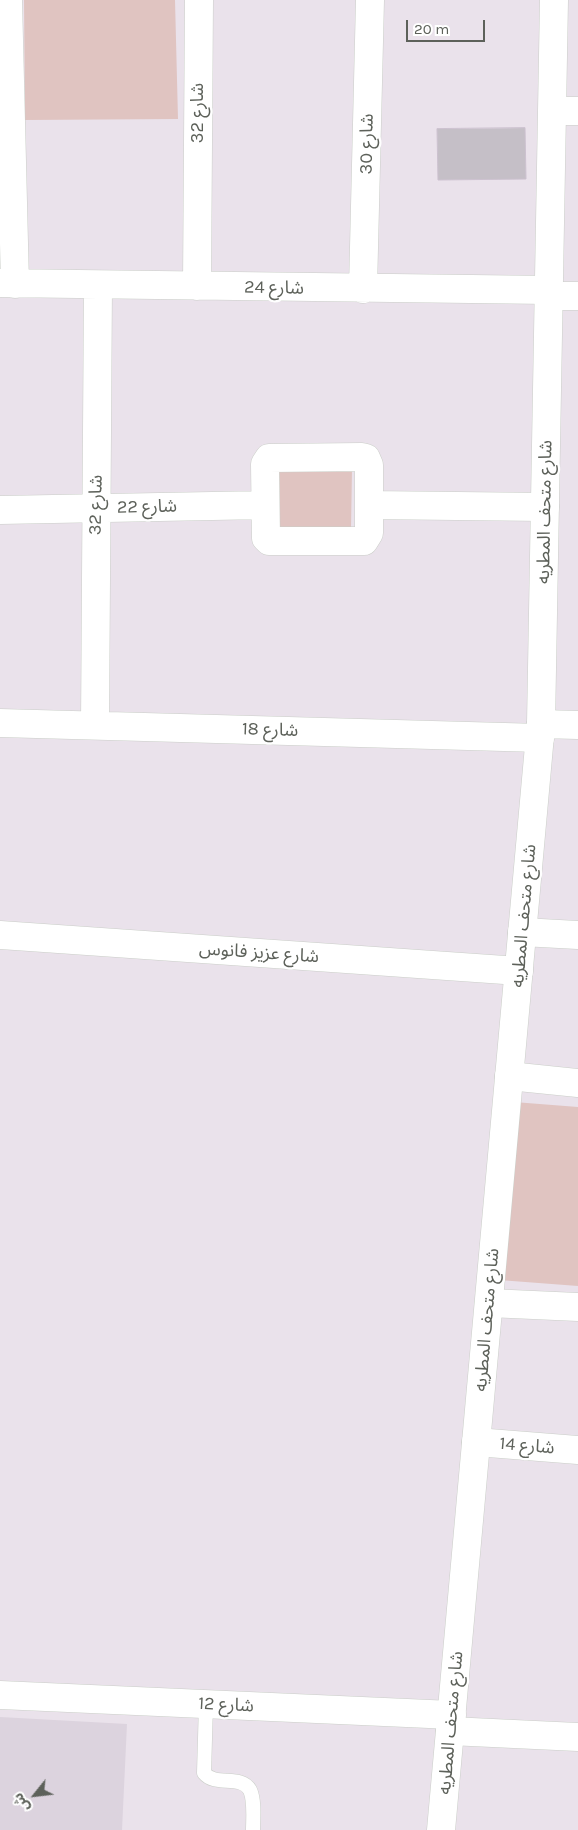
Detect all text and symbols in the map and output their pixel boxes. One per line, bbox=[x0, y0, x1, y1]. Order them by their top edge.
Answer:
scale bar bbox=[408, 10, 487, 42]
text: 20 m bbox=[414, 20, 449, 38]
street label: شارع 32 bbox=[187, 83, 209, 143]
street label: شارع 30 bbox=[356, 113, 378, 175]
street label: شارع 24 bbox=[244, 277, 304, 299]
street label: شارع متحف المطريه bbox=[533, 440, 557, 584]
street label: شارع 32 bbox=[85, 475, 107, 535]
street label: شارع 22 bbox=[117, 496, 177, 518]
street label: شارع 18 bbox=[241, 718, 299, 742]
street label: شارع متحف المطريه bbox=[507, 843, 541, 989]
street label: شارع عزيز فانوس bbox=[198, 938, 320, 968]
street label: شارع متحف المطريه bbox=[470, 1247, 504, 1393]
street label: شارع 14 bbox=[498, 1433, 556, 1459]
street label: شارع متحف المطريه bbox=[434, 1650, 468, 1796]
street label: شارع 12 bbox=[198, 1693, 254, 1717]
north arrow bbox=[10, 1770, 60, 1820]
text: ش bbox=[9, 1790, 34, 1815]

